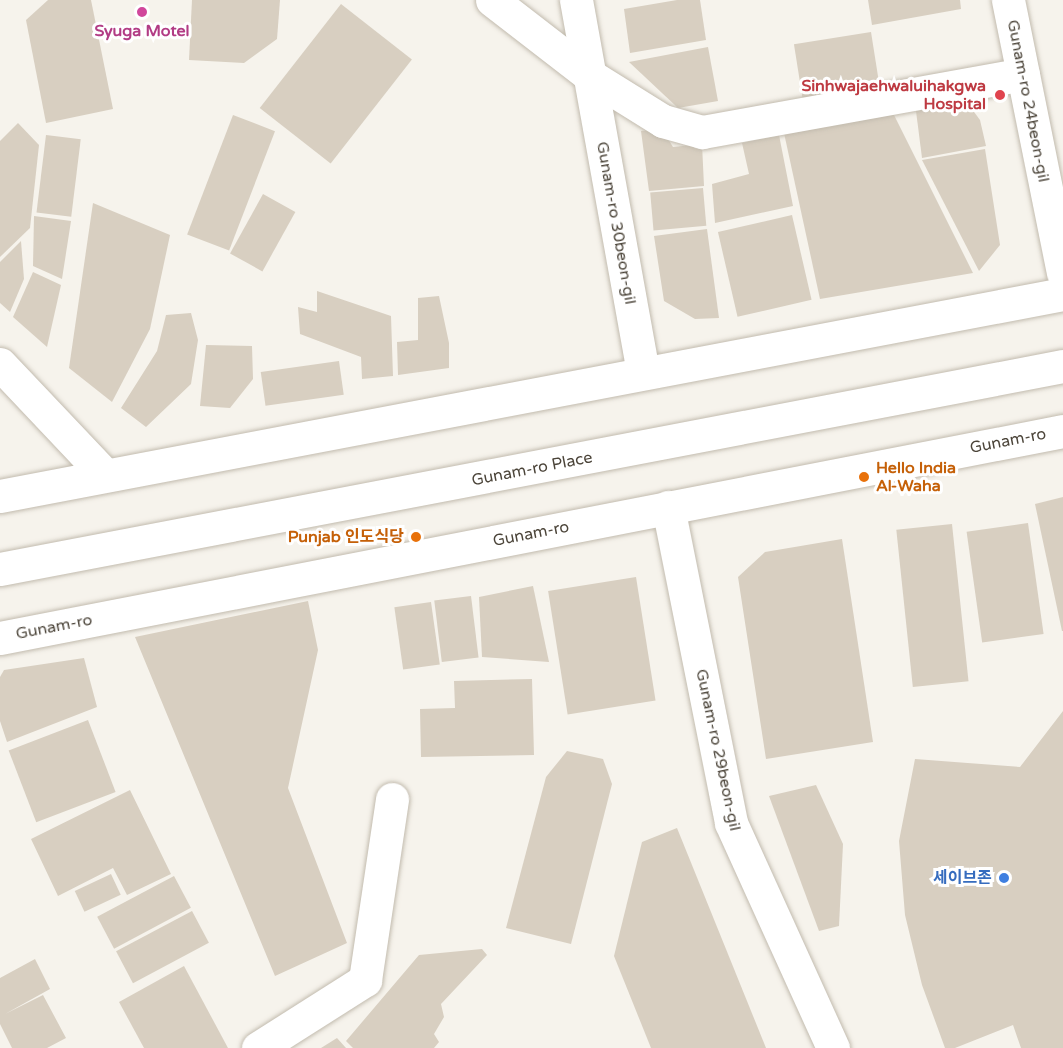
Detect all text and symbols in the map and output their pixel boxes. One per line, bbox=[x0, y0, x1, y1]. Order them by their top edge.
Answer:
marker: Syuga Motel bbox=[135, 5, 149, 19]
street label: Gunam-ro 24beon-gil bbox=[1003, 18, 1053, 184]
place label: Syuga Motel bbox=[95, 21, 189, 41]
place label: Sinhwajaehwaluihakgwa Hospital bbox=[801, 76, 986, 114]
marker: Sinhwajaehwaluihakgwa Hospital bbox=[991, 86, 1009, 104]
street label: Gunam-ro 30beon-gil bbox=[592, 140, 640, 306]
street label: Gunam-ro bbox=[968, 424, 1048, 458]
street label: Gunam-ro Place bbox=[470, 448, 594, 490]
place label: Hello India Al-Waha bbox=[876, 458, 956, 496]
marker: Hello India Al-Waha bbox=[857, 470, 871, 484]
street label: Gunam-ro bbox=[491, 517, 571, 551]
place label: Punjab 인도식당 bbox=[288, 527, 404, 547]
marker: Punjab 인도식당 bbox=[409, 530, 423, 544]
street label: Gunam-ro bbox=[14, 610, 94, 644]
street label: Gunam-ro 29beon-gil bbox=[691, 667, 745, 833]
place label: 세이브존 bbox=[933, 868, 992, 888]
marker: 세이브존 bbox=[997, 871, 1011, 885]

